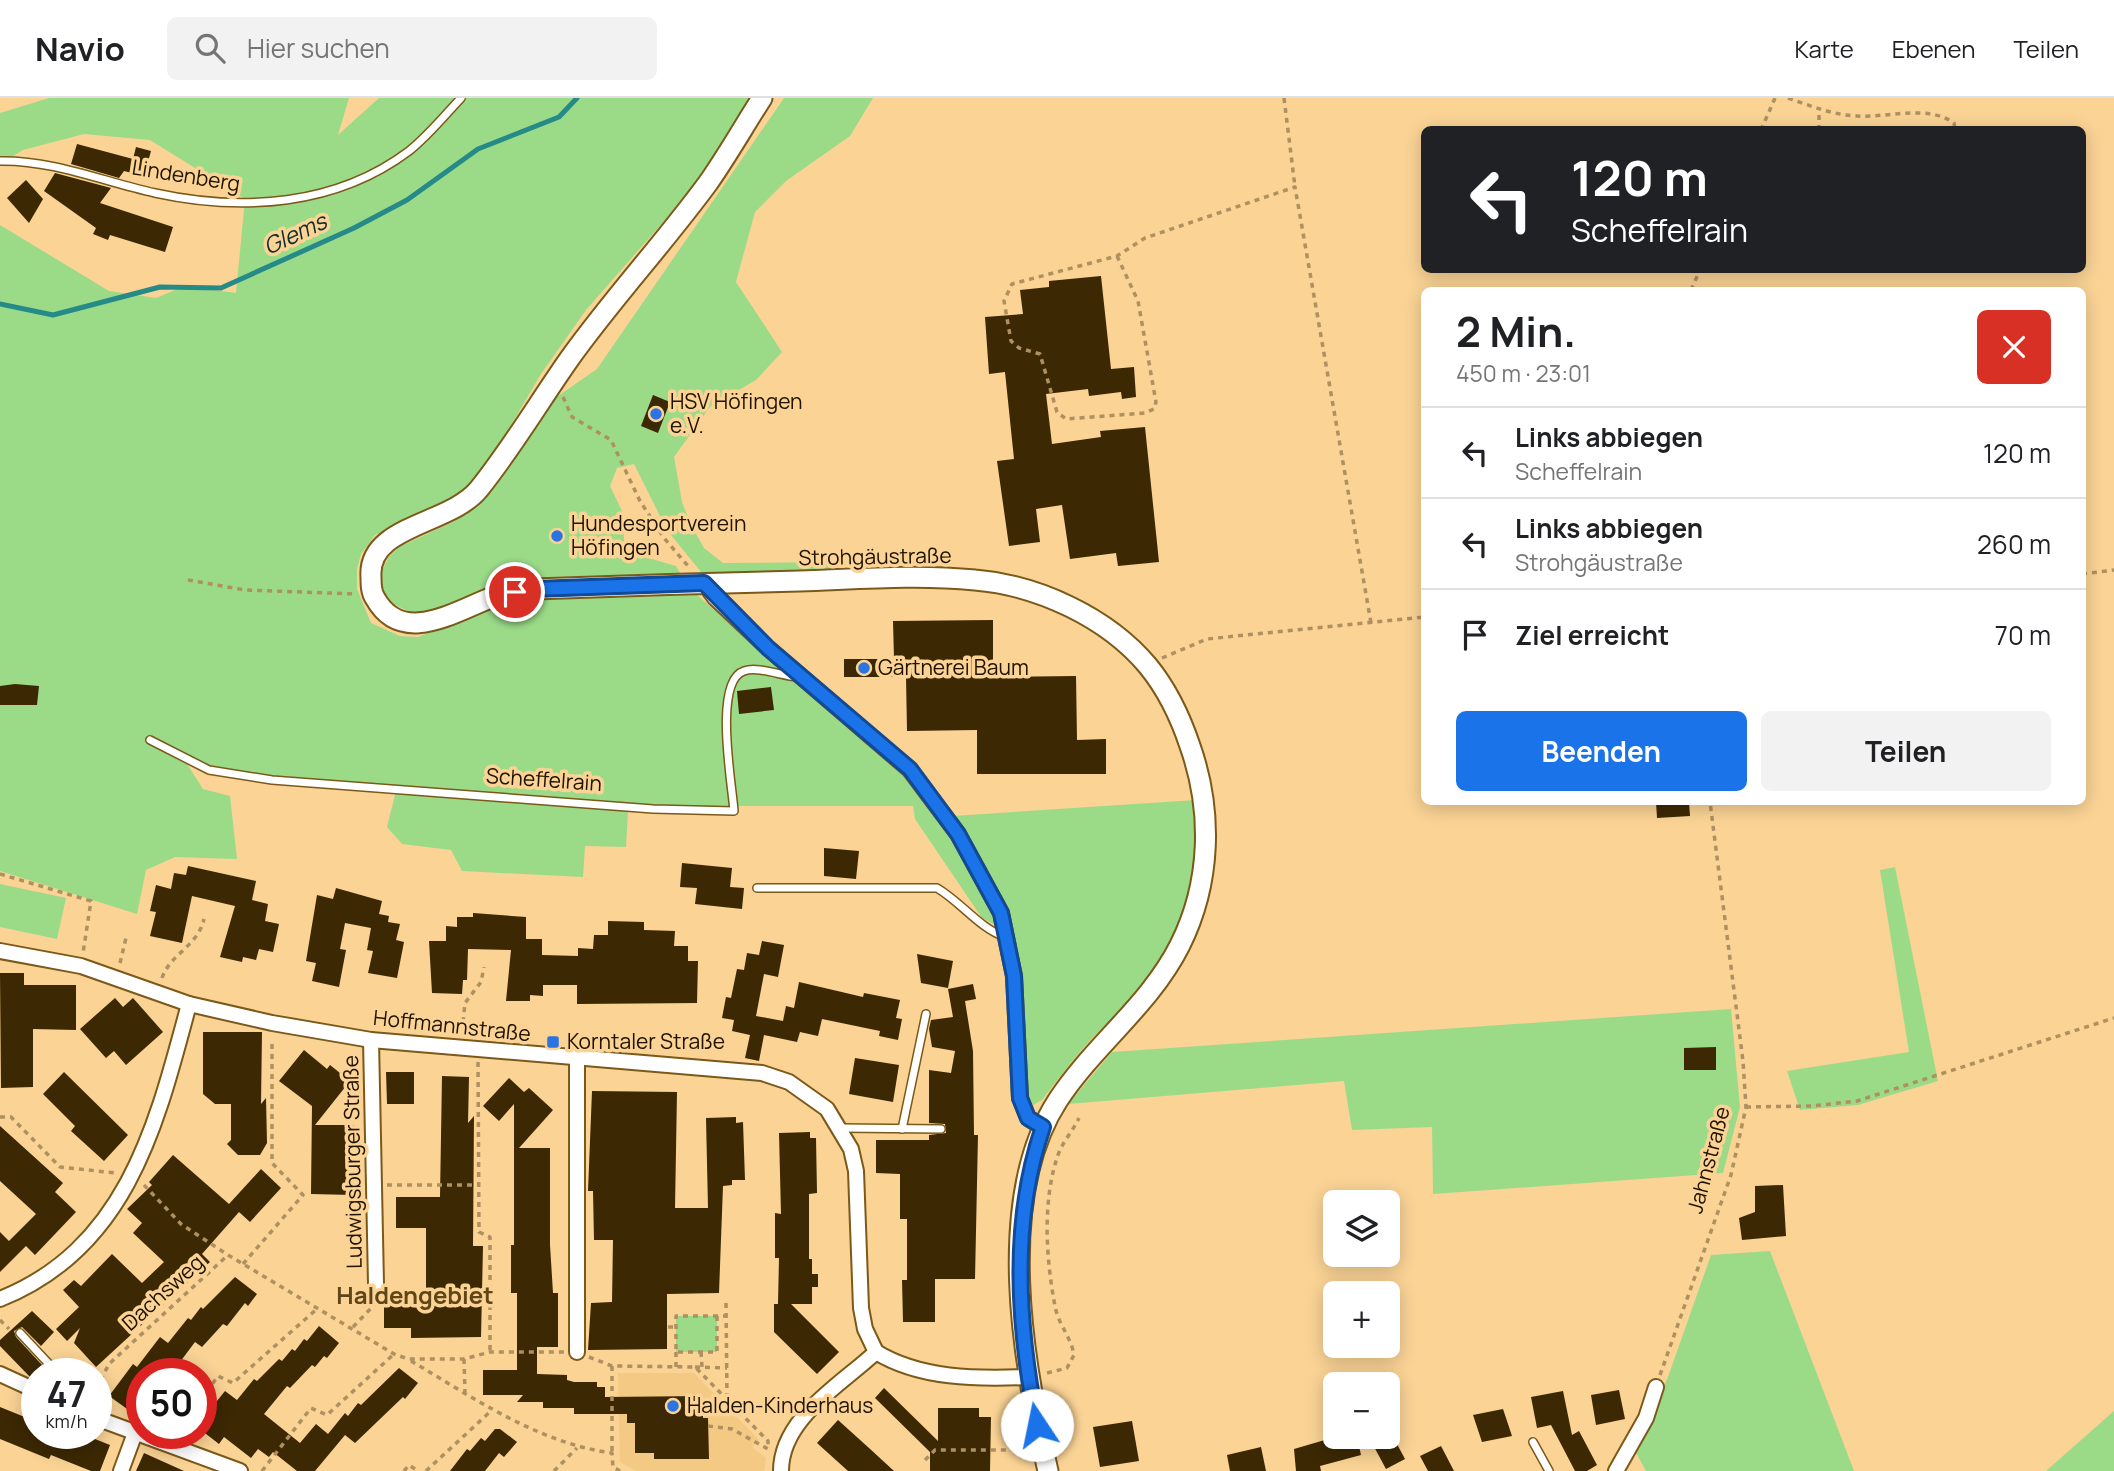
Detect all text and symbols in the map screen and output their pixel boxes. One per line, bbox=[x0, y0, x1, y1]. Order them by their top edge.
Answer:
search box bbox=[167, 17, 657, 80]
text: Navio bbox=[35, 26, 125, 71]
icon: search bbox=[191, 29, 229, 67]
text: Hier suchen bbox=[247, 30, 390, 66]
text: Karte bbox=[1794, 32, 1854, 65]
text: Ebenen bbox=[1892, 32, 1975, 65]
text: Teilen bbox=[2013, 32, 2079, 65]
text: 120 m bbox=[1571, 144, 1708, 211]
street label: Lindenberg bbox=[130, 153, 242, 197]
icon: left bbox=[1456, 154, 1547, 245]
water label: Glems bbox=[258, 204, 333, 262]
text: Scheffelrain bbox=[1571, 208, 1748, 252]
text: 2 Min. bbox=[1456, 302, 1576, 360]
button: close bbox=[1977, 310, 2051, 384]
text: 450 m · 23:01 bbox=[1456, 357, 1591, 389]
place label: HSV Höfingen e.V. bbox=[670, 387, 803, 439]
marker: HSV Höfingen e.V. bbox=[648, 406, 664, 422]
text: Links abbiegen bbox=[1515, 419, 1703, 455]
icon: left bbox=[1456, 434, 1494, 472]
text: 120 m bbox=[1983, 435, 2051, 471]
text: Scheffelrain bbox=[1515, 455, 1642, 487]
place label: Hundesportverein Höfingen bbox=[571, 509, 746, 561]
text: Links abbiegen bbox=[1515, 510, 1703, 546]
icon: left bbox=[1456, 525, 1494, 563]
text: 260 m bbox=[1977, 526, 2051, 562]
marker: Hundesportverein Höfingen bbox=[549, 528, 565, 544]
street label: Strohgäustraße bbox=[798, 541, 952, 571]
text: Strohgäustraße bbox=[1515, 546, 1683, 578]
pin bbox=[485, 562, 545, 622]
icon: arrive bbox=[496, 573, 534, 611]
icon: arrive bbox=[1456, 616, 1494, 654]
text: Ziel erreicht bbox=[1515, 617, 1669, 653]
text: 70 m bbox=[1995, 617, 2051, 653]
place label: Gärtnerei Baum bbox=[878, 653, 1029, 681]
marker: Gärtnerei Baum bbox=[856, 660, 872, 676]
button: Beenden bbox=[1456, 711, 1747, 791]
button: Teilen bbox=[1761, 711, 2051, 791]
street label: Scheffelrain bbox=[485, 761, 603, 797]
street label: Hoffmannstraße bbox=[372, 1003, 532, 1047]
place label: Korntaler Straße bbox=[567, 1027, 725, 1055]
marker: Korntaler Straße bbox=[545, 1034, 561, 1050]
street label: Ludwigsburger Straße bbox=[336, 1055, 368, 1269]
street label: Jahnstraße bbox=[1680, 1103, 1736, 1216]
map controls bbox=[1323, 1190, 1400, 1449]
button: layers bbox=[1323, 1190, 1400, 1267]
street label: Dachsweg bbox=[115, 1248, 209, 1336]
district label: Haldengebiet bbox=[336, 1278, 494, 1311]
button: + bbox=[1323, 1281, 1400, 1358]
speed limit sign: 50 bbox=[126, 1358, 217, 1449]
text: 47 bbox=[47, 1370, 86, 1418]
button: − bbox=[1323, 1372, 1400, 1449]
position arrow bbox=[1000, 1388, 1074, 1462]
place label: Halden-Kinderhaus bbox=[687, 1391, 873, 1419]
marker: Halden-Kinderhaus bbox=[665, 1398, 681, 1414]
text: km/h bbox=[46, 1409, 87, 1433]

